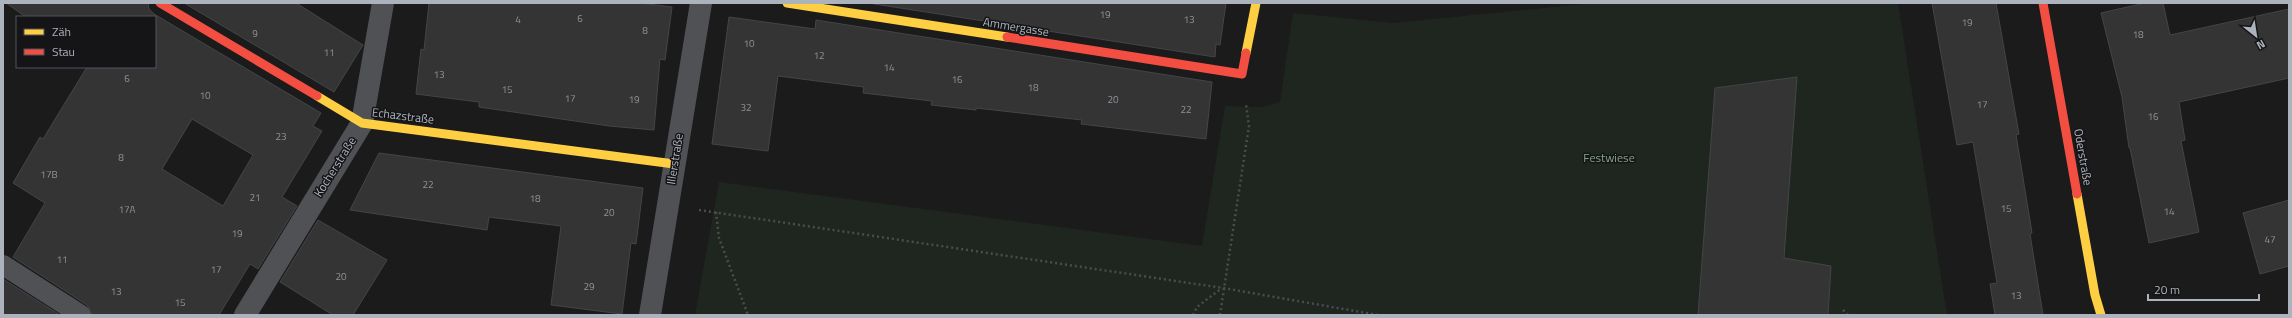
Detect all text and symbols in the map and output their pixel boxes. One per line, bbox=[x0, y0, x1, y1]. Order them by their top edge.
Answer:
house number: 19 bbox=[1099, 7, 1111, 22]
house number: 6 bbox=[577, 11, 583, 26]
house number: 4 bbox=[515, 12, 521, 27]
street label: Ammergasse bbox=[982, 12, 1051, 41]
house number: 13 bbox=[1183, 12, 1195, 27]
house number: 19 bbox=[1961, 15, 1973, 30]
legend bbox=[16, 16, 156, 68]
north arrow bbox=[2236, 16, 2276, 56]
text: Zäh bbox=[52, 22, 71, 41]
house number: 8 bbox=[642, 23, 648, 38]
house number: 9 bbox=[252, 26, 258, 41]
house number: 18 bbox=[2132, 27, 2144, 42]
house number: 10 bbox=[743, 36, 755, 51]
text: N bbox=[2254, 36, 2268, 53]
text: Stau bbox=[52, 42, 75, 61]
house number: 11 bbox=[323, 45, 335, 60]
house number: 12 bbox=[813, 48, 825, 63]
house number: 14 bbox=[883, 60, 895, 75]
house number: 13 bbox=[433, 67, 445, 82]
house number: 6 bbox=[124, 71, 130, 86]
house number: 16 bbox=[951, 72, 963, 87]
house number: 18 bbox=[1027, 80, 1039, 95]
house number: 15 bbox=[501, 82, 513, 97]
house number: 10 bbox=[199, 88, 211, 103]
house number: 17 bbox=[564, 91, 576, 106]
house number: 19 bbox=[628, 92, 640, 107]
house number: 20 bbox=[1107, 92, 1119, 107]
house number: 17 bbox=[1976, 97, 1988, 112]
house number: 32 bbox=[740, 100, 752, 115]
street label: Echazstraße bbox=[371, 102, 435, 129]
house number: 22 bbox=[1180, 102, 1192, 117]
house number: 16 bbox=[2147, 109, 2159, 124]
street label: Oderstraße bbox=[2069, 127, 2098, 187]
house number: 23 bbox=[275, 129, 287, 144]
street label: Illerstraße bbox=[661, 132, 688, 186]
street label: Kocherstraße bbox=[309, 133, 361, 201]
park label: Festwiese bbox=[1583, 148, 1635, 167]
house number: 8 bbox=[118, 150, 124, 165]
house number: 17B bbox=[40, 167, 58, 182]
house number: 22 bbox=[422, 177, 434, 192]
house number: 21 bbox=[249, 190, 261, 205]
house number: 18 bbox=[529, 191, 541, 206]
house number: 15 bbox=[2000, 201, 2012, 216]
house number: 17A bbox=[118, 202, 136, 217]
house number: 14 bbox=[2163, 204, 2175, 219]
house number: 20 bbox=[603, 205, 615, 220]
house number: 19 bbox=[231, 226, 243, 241]
house number: 47 bbox=[2264, 232, 2276, 247]
house number: 11 bbox=[56, 252, 68, 267]
house number: 17 bbox=[210, 262, 222, 277]
house number: 20 bbox=[335, 269, 347, 284]
scale bar bbox=[2148, 276, 2259, 302]
house number: 29 bbox=[583, 279, 595, 294]
text: 20 m bbox=[2154, 280, 2180, 299]
house number: 13 bbox=[110, 284, 122, 299]
house number: 13 bbox=[2010, 288, 2022, 303]
house number: 15 bbox=[174, 295, 186, 310]

